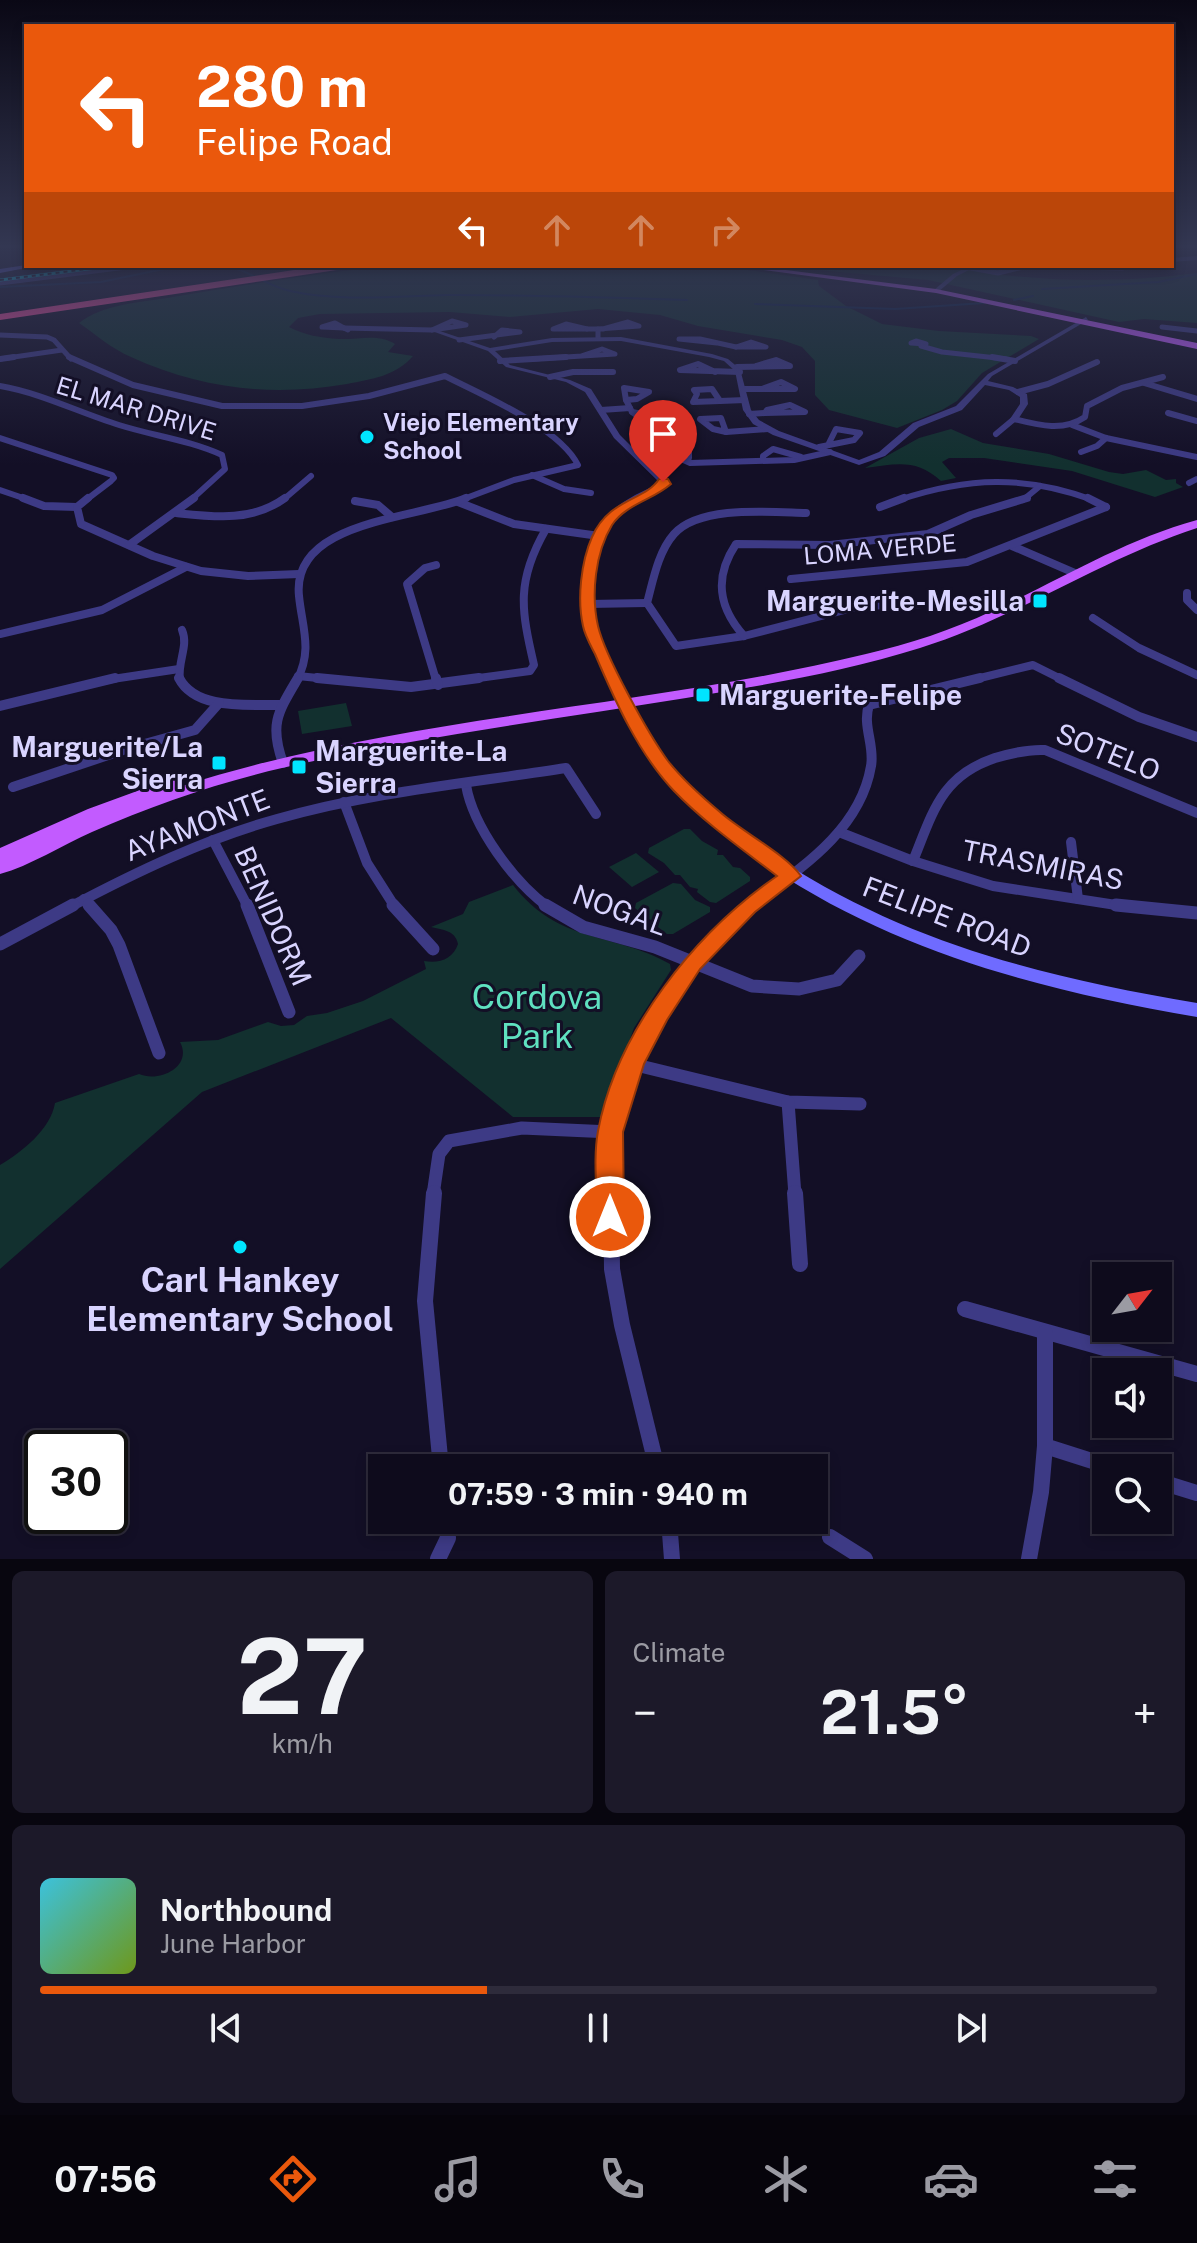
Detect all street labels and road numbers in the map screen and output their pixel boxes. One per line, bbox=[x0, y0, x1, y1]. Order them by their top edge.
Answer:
street label: EL MAR DRIVE bbox=[53, 370, 220, 446]
street label: LOMA VERDE bbox=[802, 528, 958, 570]
street label: SOTELO bbox=[1051, 716, 1165, 787]
street label: AYAMONTE bbox=[120, 782, 274, 867]
street label: TRASMIRAS bbox=[960, 833, 1127, 896]
street label: BENIDORM bbox=[228, 841, 319, 991]
street label: FELIPE ROAD bbox=[858, 869, 1036, 964]
street label: NOGAL bbox=[568, 877, 672, 942]

